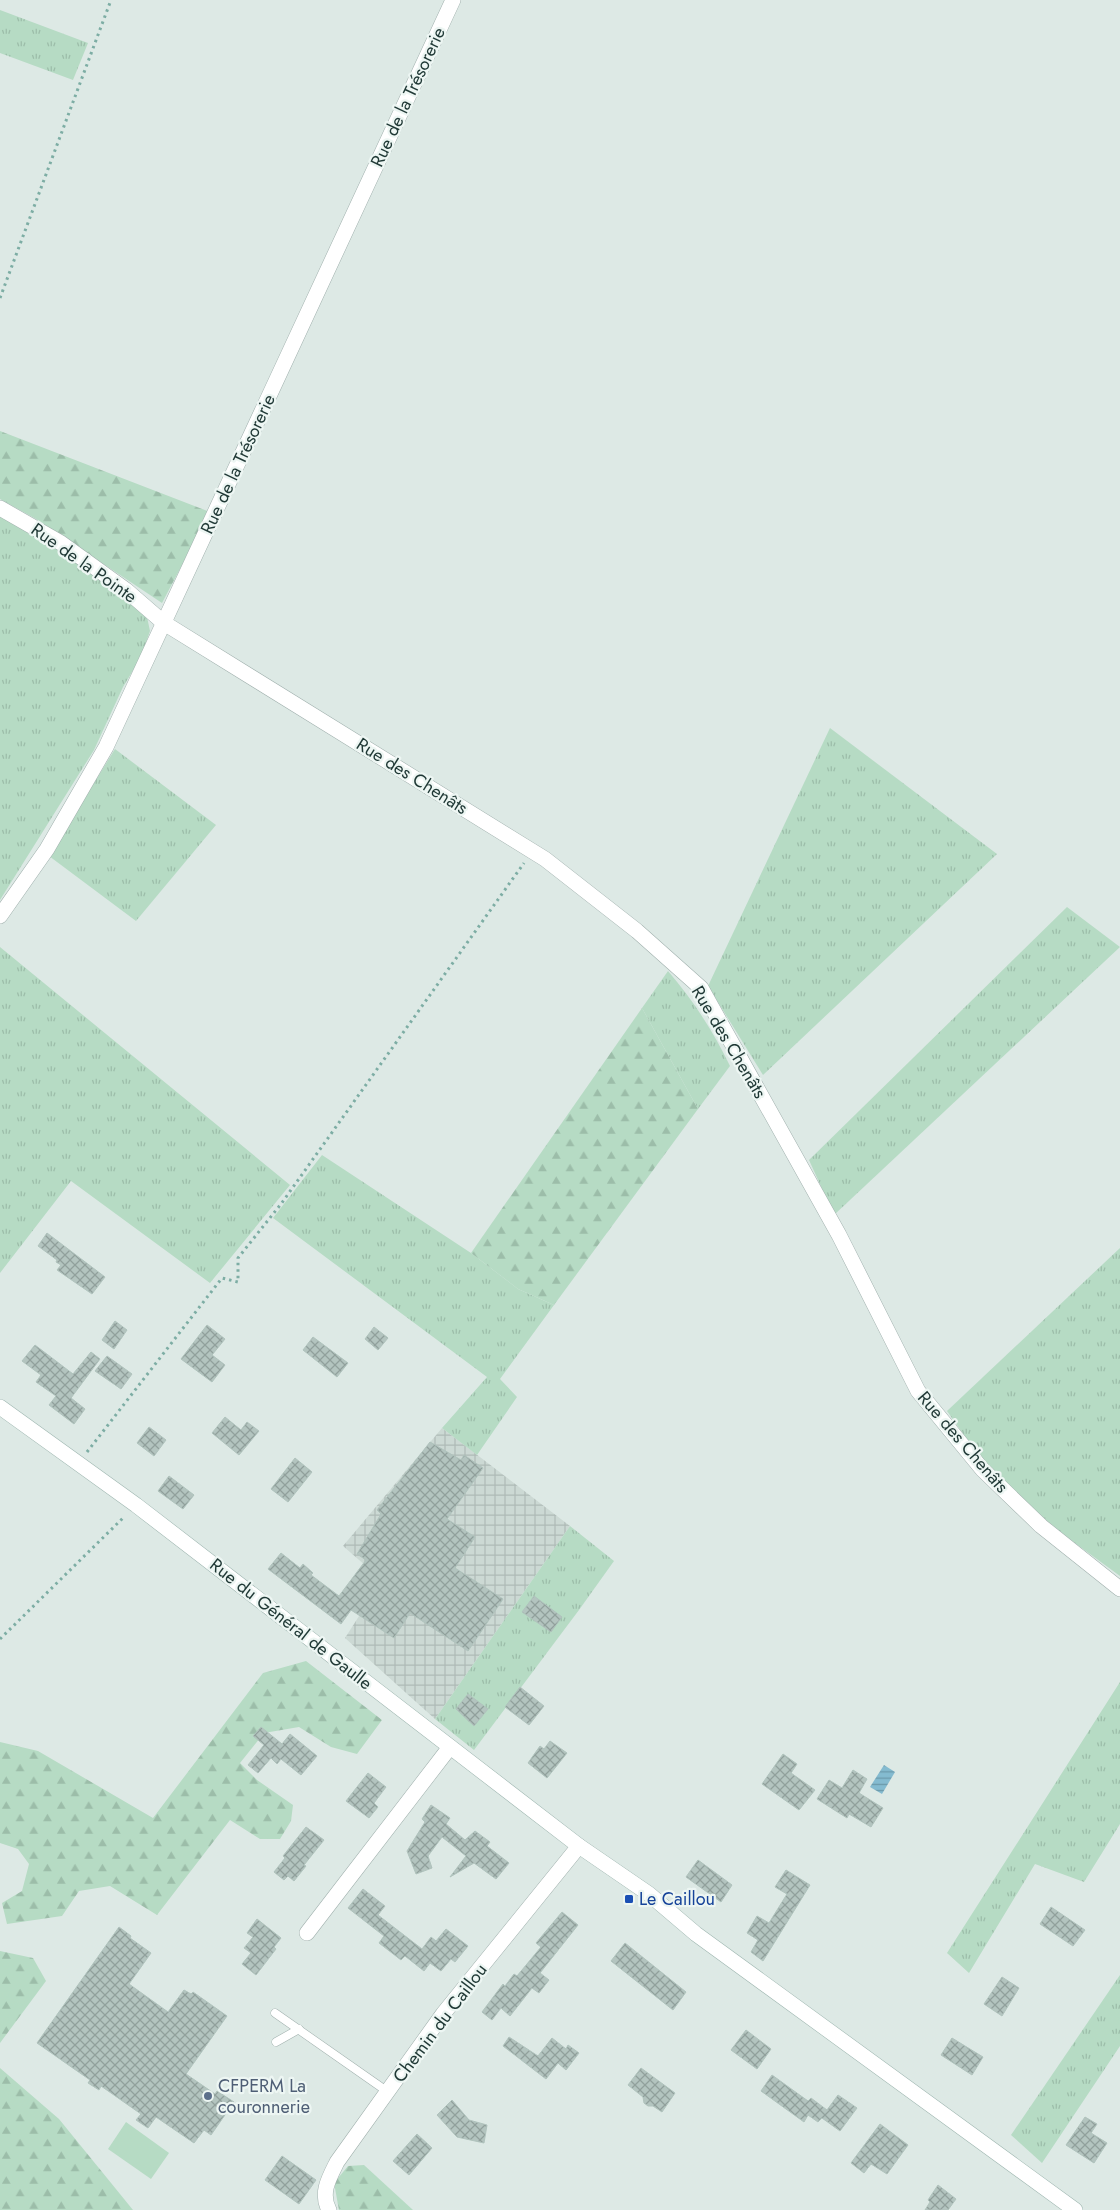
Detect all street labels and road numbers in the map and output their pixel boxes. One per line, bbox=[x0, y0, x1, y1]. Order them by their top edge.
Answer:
street label: Rue de la Trésorerie bbox=[364, 23, 452, 171]
street label: Rue de la Trésorerie bbox=[194, 390, 282, 538]
street label: Rue de la Pointe bbox=[26, 517, 142, 609]
street label: Rue des Chenâts bbox=[351, 731, 473, 821]
street label: Rue des Chenâts bbox=[685, 981, 773, 1103]
street label: Rue des Chenâts bbox=[911, 1385, 1015, 1499]
street label: Rue du Général de Gaulle bbox=[204, 1552, 378, 1696]
street label: Chemin du Caillou bbox=[387, 1958, 493, 2088]

